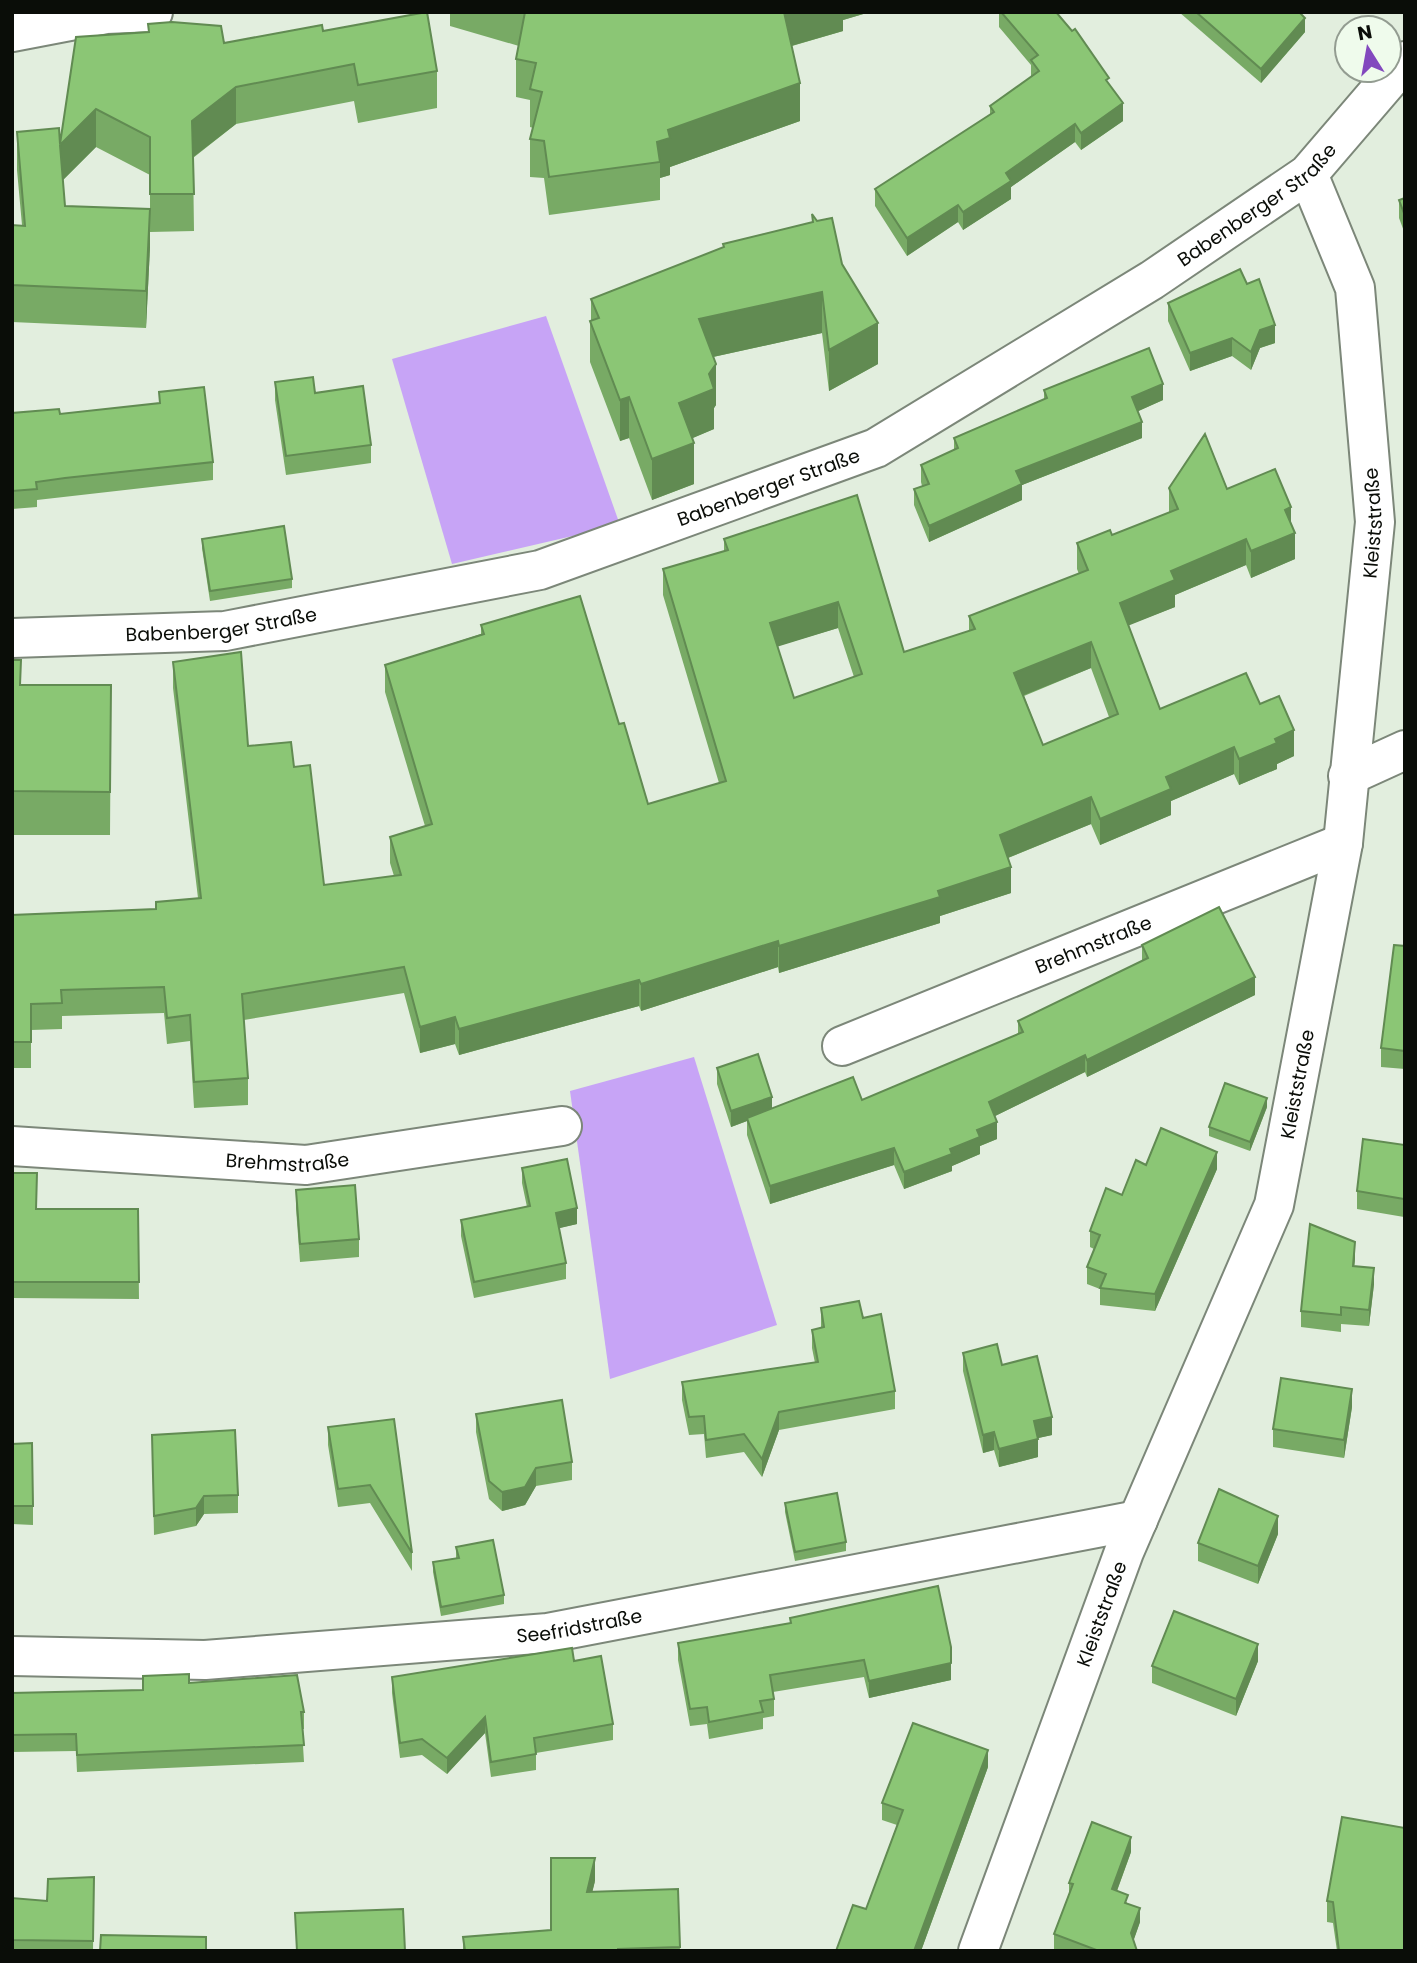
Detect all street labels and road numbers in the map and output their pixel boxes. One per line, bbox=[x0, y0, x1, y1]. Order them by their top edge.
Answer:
street label: Babenberger Straße bbox=[1172, 137, 1342, 273]
street label: Babenberger Straße bbox=[673, 441, 864, 533]
street label: Kleiststraße bbox=[1356, 467, 1389, 580]
street label: Babenberger Straße bbox=[125, 600, 319, 648]
street label: Brehmstraße bbox=[1031, 908, 1156, 980]
street label: Kleiststraße bbox=[1273, 1027, 1321, 1141]
street label: Brehmstraße bbox=[225, 1145, 351, 1179]
street label: Kleiststraße bbox=[1070, 1557, 1133, 1671]
street label: Seefridstraße bbox=[515, 1602, 644, 1649]

